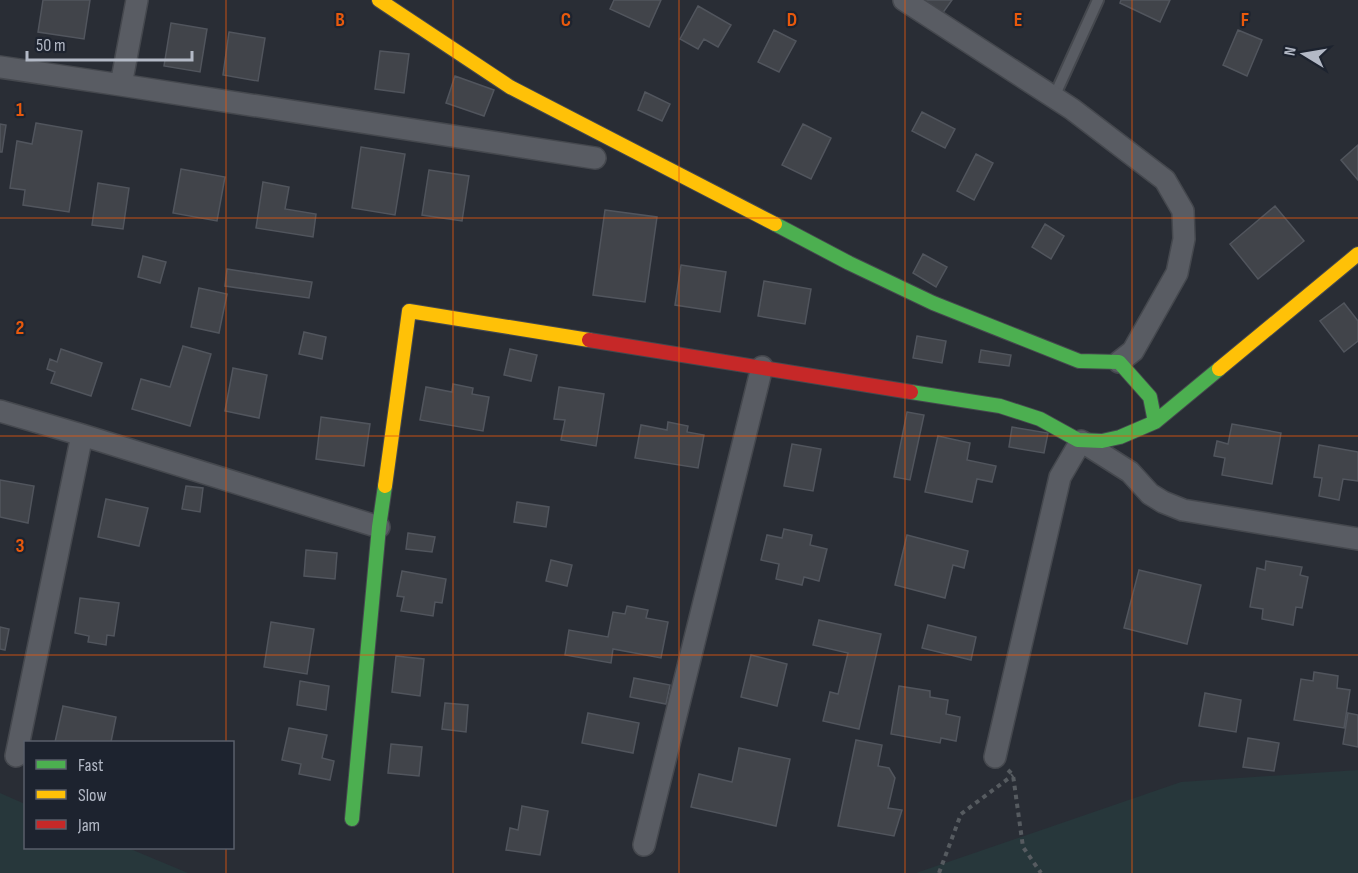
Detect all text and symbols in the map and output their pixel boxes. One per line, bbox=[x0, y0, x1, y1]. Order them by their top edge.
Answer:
text: B bbox=[335, 8, 345, 32]
text: C bbox=[561, 8, 571, 32]
text: D bbox=[787, 8, 797, 32]
text: E bbox=[1014, 8, 1022, 32]
text: F bbox=[1241, 8, 1249, 32]
scale bar bbox=[27, 24, 192, 62]
north arrow bbox=[1274, 24, 1334, 84]
text: 50 m bbox=[36, 35, 66, 56]
text: N bbox=[1281, 45, 1301, 57]
text: 1 bbox=[16, 98, 24, 122]
text: 2 bbox=[16, 316, 24, 340]
text: 3 bbox=[16, 534, 25, 558]
legend bbox=[24, 741, 234, 849]
text: Fast bbox=[78, 755, 104, 776]
text: Slow bbox=[78, 785, 107, 806]
text: Jam bbox=[77, 815, 100, 836]

